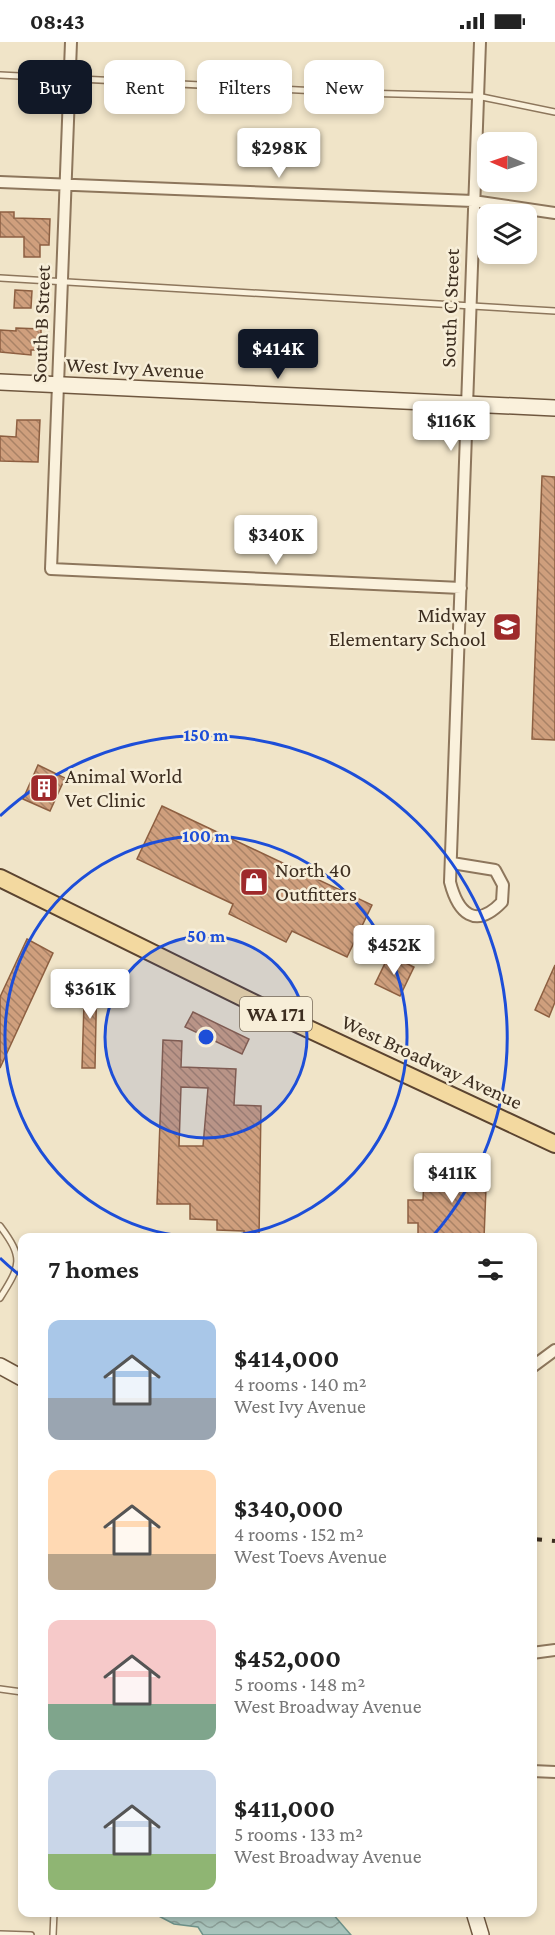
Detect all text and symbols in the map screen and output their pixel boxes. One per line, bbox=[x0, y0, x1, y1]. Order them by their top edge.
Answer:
text: 08:43 bbox=[30, 9, 85, 34]
chip: Buy bbox=[18, 60, 92, 114]
chip: Rent bbox=[104, 60, 185, 114]
chip: Filters bbox=[197, 60, 292, 114]
chip: New bbox=[304, 60, 384, 114]
pin: $298K bbox=[237, 128, 321, 179]
north arrow bbox=[477, 132, 537, 192]
map controls bbox=[477, 132, 537, 264]
text: $298K bbox=[251, 136, 307, 158]
button: layers bbox=[477, 204, 537, 264]
street label: South C Street bbox=[436, 247, 464, 368]
street label: South B Street bbox=[27, 263, 55, 383]
pin: $414K bbox=[236, 329, 320, 380]
text: $414K bbox=[252, 337, 304, 359]
street label: West Ivy Avenue bbox=[65, 352, 205, 384]
pin: $116K bbox=[409, 401, 493, 452]
text: $116K bbox=[427, 409, 475, 431]
pin: $340K bbox=[234, 515, 318, 566]
text: $340K bbox=[248, 523, 304, 545]
place label: Midway Elementary School bbox=[329, 603, 486, 651]
school or university icon: Midway Elementary School bbox=[491, 611, 523, 643]
text: 150 m bbox=[183, 725, 229, 745]
place label: Animal World Vet Clinic bbox=[65, 764, 182, 812]
building icon: Animal World Vet Clinic bbox=[28, 772, 60, 804]
text: 100 m bbox=[182, 826, 230, 846]
place label: North 40 Outfitters bbox=[275, 858, 357, 906]
shop icon: North 40 Outfitters bbox=[238, 866, 270, 898]
pin: $452K bbox=[352, 925, 436, 976]
text: 50 m bbox=[187, 926, 226, 946]
text: $452K bbox=[367, 933, 421, 955]
pin: $361K bbox=[48, 969, 132, 1020]
text: $361K bbox=[65, 977, 115, 999]
road number: WA 171 bbox=[240, 997, 312, 1031]
street label: West Broadway Avenue bbox=[338, 1010, 526, 1114]
centre of rings bbox=[196, 1027, 216, 1047]
pin: $411K bbox=[410, 1153, 494, 1204]
text: $411K bbox=[428, 1161, 476, 1183]
icon: filters bbox=[474, 1253, 507, 1286]
text: 7 homes bbox=[48, 1255, 139, 1284]
icon: home bbox=[96, 1344, 168, 1416]
text: $414,000 bbox=[234, 1344, 339, 1373]
text: 4 rooms · 140 m² bbox=[234, 1373, 367, 1395]
text: West Ivy Avenue bbox=[234, 1395, 366, 1417]
icon: home bbox=[96, 1494, 168, 1566]
text: $340,000 bbox=[234, 1494, 343, 1523]
text: 4 rooms · 152 m² bbox=[234, 1523, 363, 1545]
text: West Toevs Avenue bbox=[234, 1545, 387, 1567]
icon: home bbox=[96, 1644, 168, 1716]
text: $452,000 bbox=[234, 1644, 341, 1673]
text: 5 rooms · 148 m² bbox=[234, 1673, 365, 1695]
text: West Broadway Avenue bbox=[234, 1695, 421, 1717]
icon: home bbox=[96, 1794, 168, 1866]
text: $411,000 bbox=[234, 1794, 335, 1823]
text: 5 rooms · 133 m² bbox=[234, 1823, 363, 1845]
text: West Broadway Avenue bbox=[234, 1845, 421, 1867]

